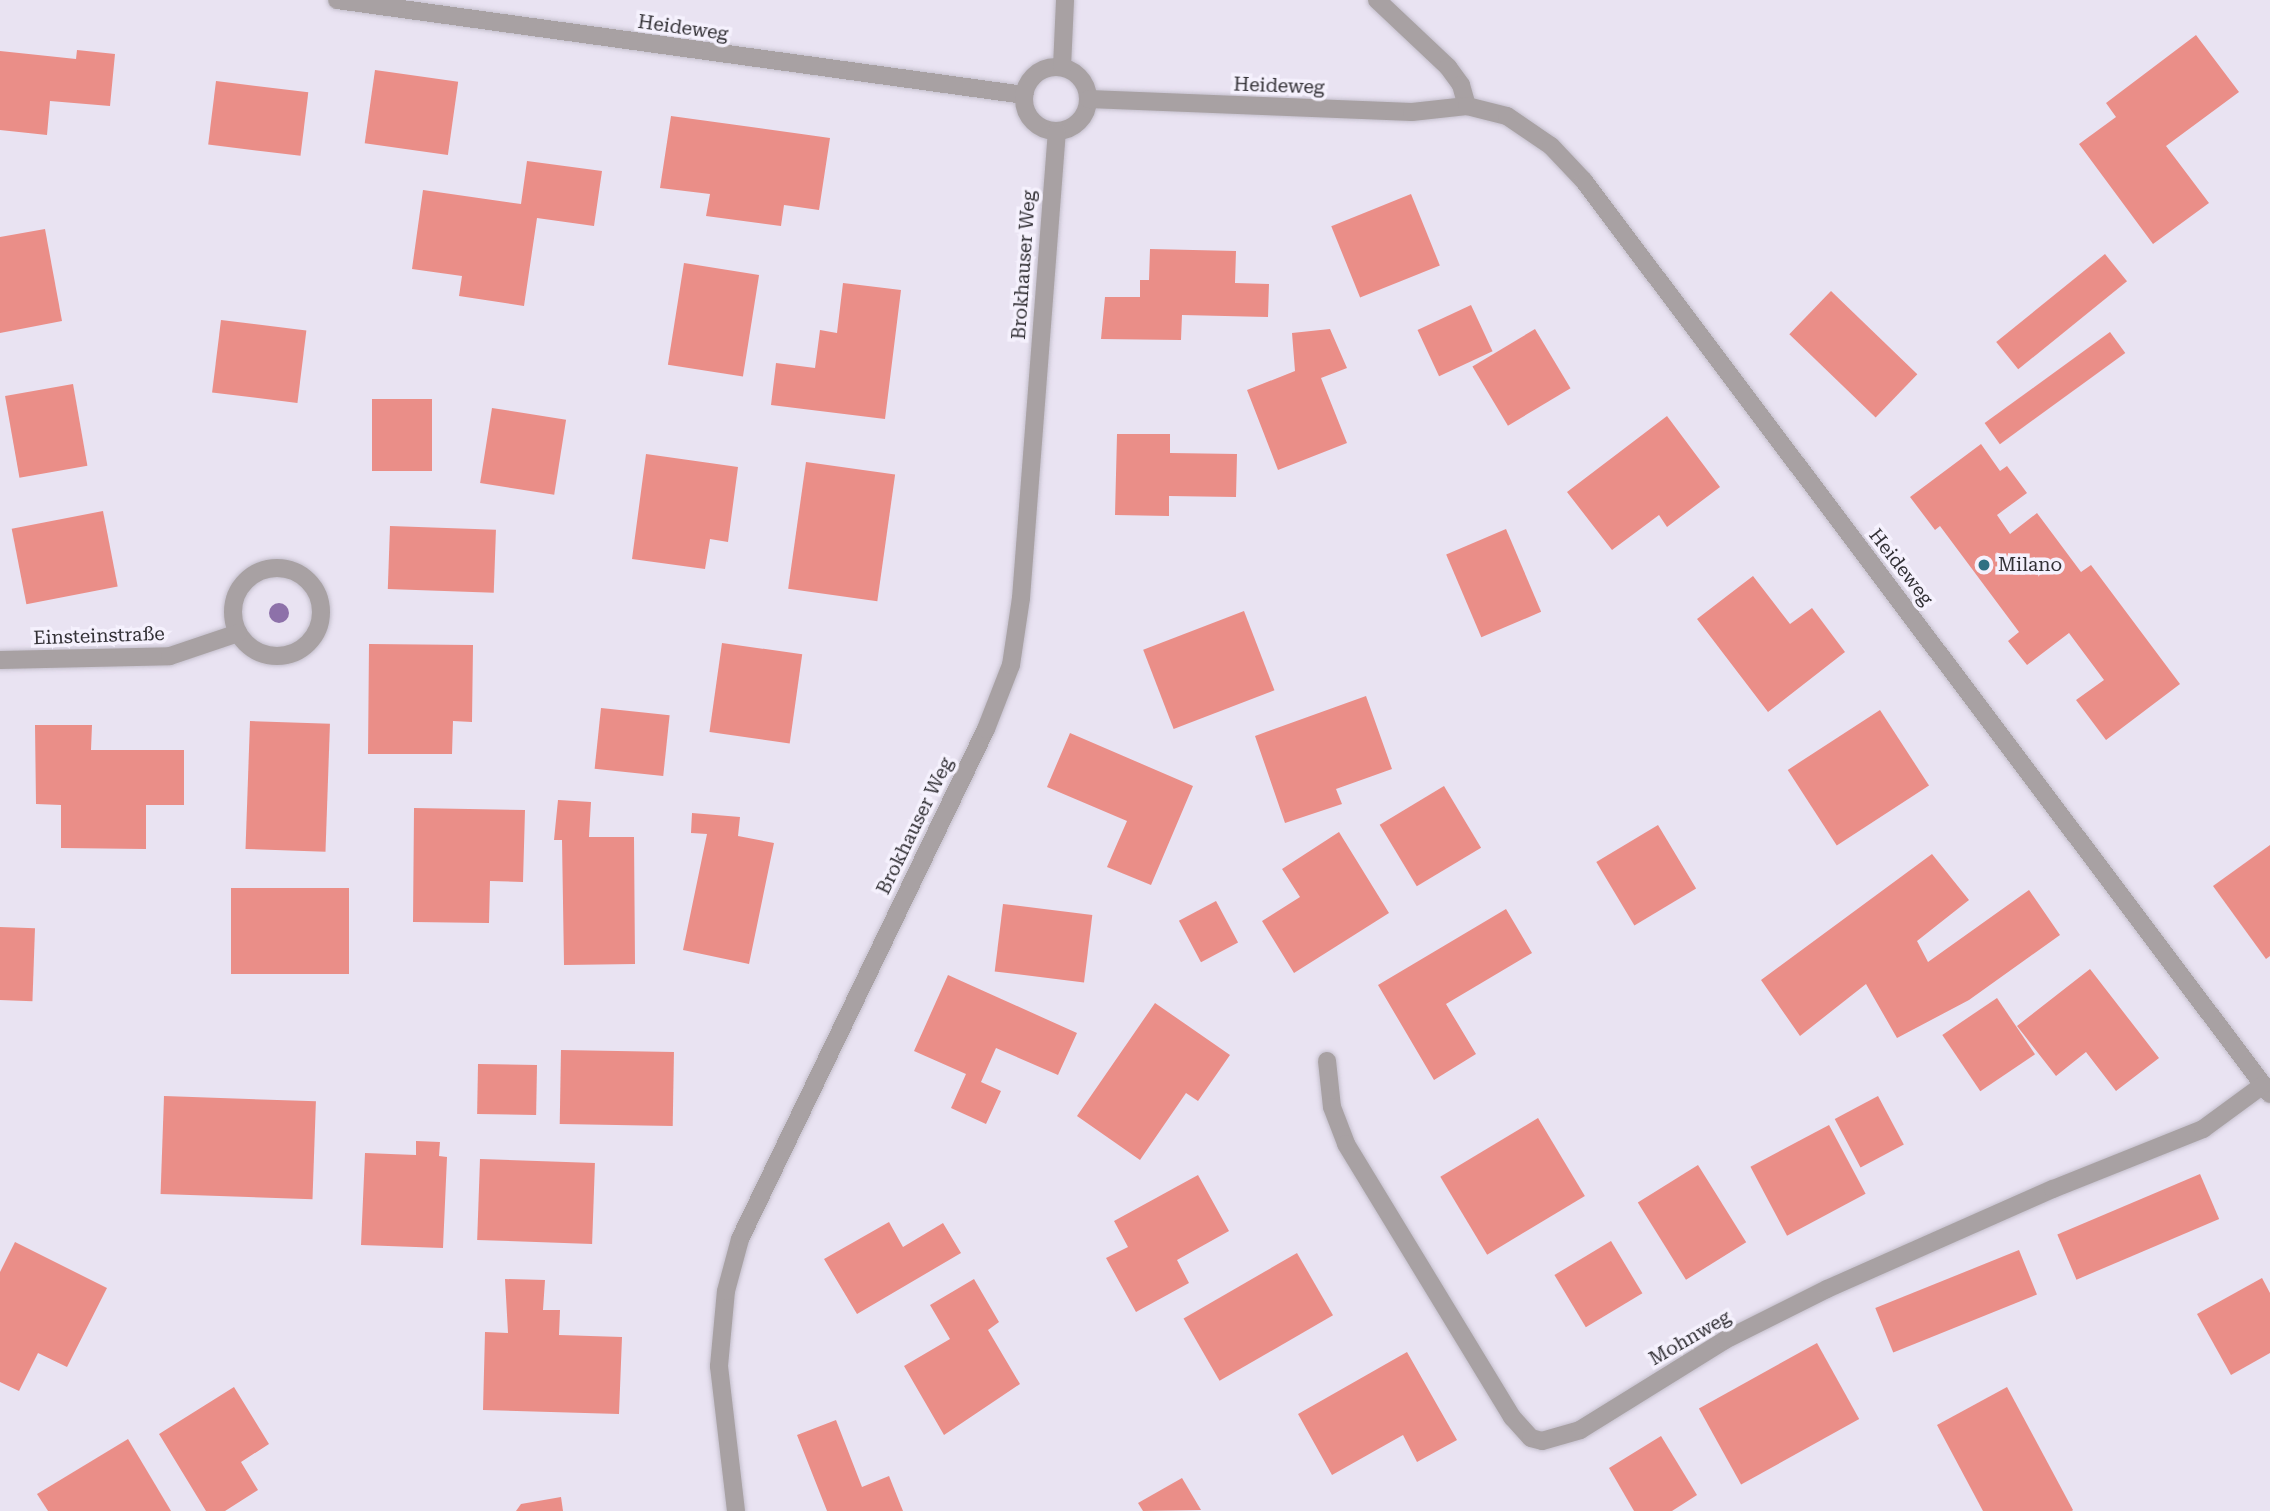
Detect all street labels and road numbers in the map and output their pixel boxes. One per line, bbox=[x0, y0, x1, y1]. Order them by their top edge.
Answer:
street label: Heideweg bbox=[636, 10, 730, 46]
street label: Heideweg bbox=[1233, 73, 1325, 99]
street label: Brokhauser Weg bbox=[1007, 190, 1041, 340]
street label: Heideweg bbox=[1864, 524, 1938, 610]
street label: Einsteinstraße bbox=[33, 622, 165, 650]
street label: Brokhauser Weg bbox=[872, 754, 958, 898]
street label: Mohnweg bbox=[1645, 1306, 1735, 1370]

